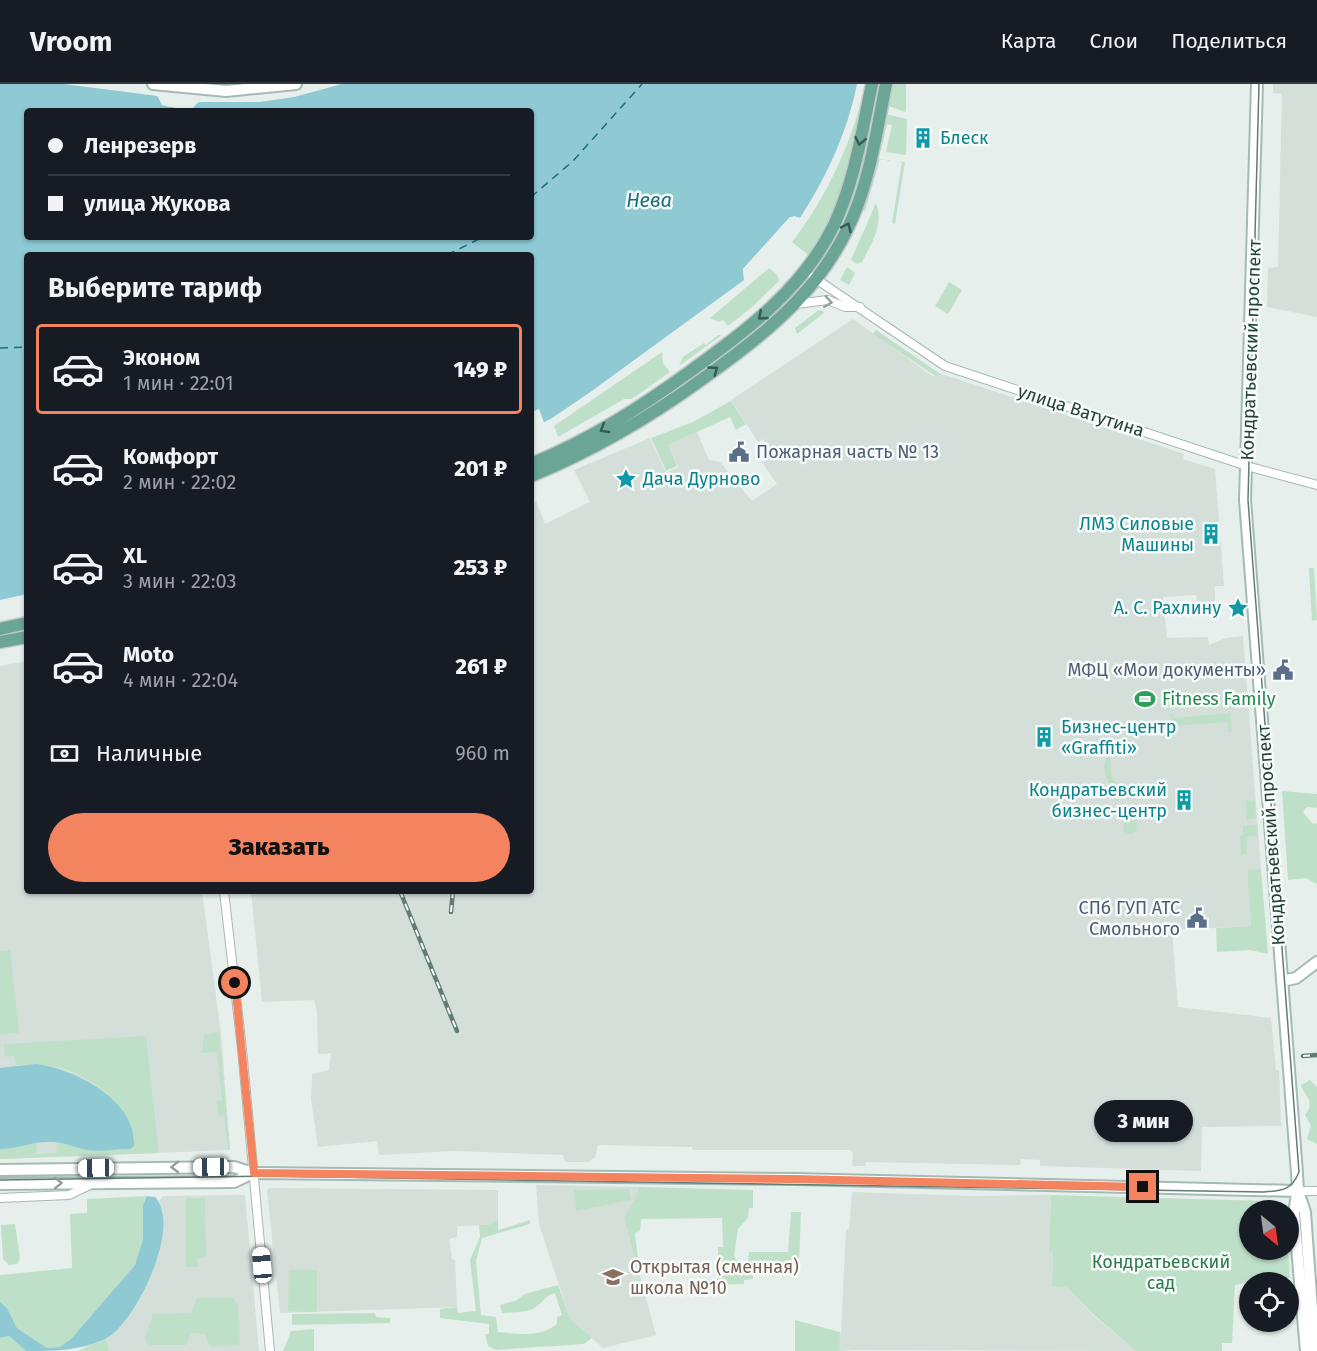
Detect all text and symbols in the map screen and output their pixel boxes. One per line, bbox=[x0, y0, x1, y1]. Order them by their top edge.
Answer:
text: Vroom bbox=[30, 25, 112, 58]
text: Карта bbox=[1001, 28, 1057, 54]
text: Слои bbox=[1090, 28, 1138, 54]
text: Поделиться bbox=[1171, 28, 1287, 54]
building icon: Блеск bbox=[911, 126, 935, 150]
place label: Блеск bbox=[940, 127, 989, 149]
text: Ленрезерв bbox=[84, 132, 197, 159]
one-way arrow bbox=[854, 136, 867, 146]
water label: Нева bbox=[626, 188, 672, 212]
text: улица Жукова bbox=[84, 190, 231, 217]
one-way arrow bbox=[840, 222, 852, 233]
street label: Кондратьевский проспект bbox=[1236, 238, 1266, 461]
text: Выберите тариф bbox=[48, 272, 262, 304]
one-way arrow bbox=[823, 296, 833, 308]
one-way arrow bbox=[759, 309, 769, 320]
icon: car bbox=[51, 342, 105, 396]
text: Эконом bbox=[123, 344, 200, 371]
text: 149 ₽ bbox=[453, 356, 507, 383]
one-way arrow bbox=[708, 366, 719, 377]
text: 1 мин · 22:01 bbox=[123, 371, 234, 395]
street label: улица Ватутина bbox=[1015, 380, 1147, 442]
one-way arrow bbox=[600, 422, 610, 433]
public building icon: Пожарная часть № 13 bbox=[727, 440, 751, 464]
icon: car bbox=[51, 441, 105, 495]
place label: Пожарная часть № 13 bbox=[756, 441, 939, 463]
text: Комфорт bbox=[123, 443, 218, 470]
text: 201 ₽ bbox=[454, 455, 507, 482]
place icon: Дача Дурново bbox=[614, 467, 638, 491]
place label: Дача Дурново bbox=[642, 468, 761, 490]
text: 2 мин · 22:02 bbox=[123, 470, 236, 494]
place label: ЛМЗ Силовые Машины bbox=[1079, 513, 1194, 556]
building icon: ЛМЗ Силовые Машины bbox=[1199, 522, 1223, 546]
icon: car bbox=[51, 540, 105, 594]
text: XL bbox=[123, 542, 147, 569]
text: 253 ₽ bbox=[454, 554, 507, 581]
text: 3 мин · 22:03 bbox=[123, 569, 237, 593]
place icon: А. С. Рахлину bbox=[1226, 596, 1250, 620]
place label: А. С. Рахлину bbox=[1114, 597, 1221, 619]
icon: car bbox=[51, 639, 105, 693]
text: Moto bbox=[123, 641, 174, 668]
text: 261 ₽ bbox=[455, 653, 507, 680]
public building icon: МФЦ «Мои документы» bbox=[1271, 658, 1295, 682]
place label: МФЦ «Мои документы» bbox=[1068, 659, 1266, 681]
text: 4 мин · 22:04 bbox=[123, 668, 238, 692]
sports icon: Fitness Family bbox=[1133, 687, 1157, 711]
place label: Fitness Family bbox=[1162, 688, 1276, 710]
place label: Бизнес-центр «Graffiti» bbox=[1061, 716, 1176, 759]
street label: Кондратьевский проспект bbox=[1252, 723, 1290, 946]
building icon: Бизнес-центр «Graffiti» bbox=[1032, 725, 1056, 749]
icon: cash bbox=[48, 737, 81, 770]
text: Наличные bbox=[96, 740, 202, 767]
text: 960 m bbox=[455, 741, 510, 765]
place label: Кондратьевский бизнес-центр bbox=[1029, 779, 1167, 822]
building icon: Кондратьевский бизнес-центр bbox=[1172, 788, 1196, 812]
button: Заказать bbox=[48, 813, 510, 882]
place label: СПб ГУП АТС Смольного bbox=[1079, 897, 1180, 940]
public building icon: СПб ГУП АТС Смольного bbox=[1185, 906, 1209, 930]
route start bbox=[221, 969, 248, 996]
callout: 3 мин bbox=[1094, 1100, 1192, 1142]
text: 3 мин bbox=[1118, 1109, 1169, 1133]
car bbox=[193, 1158, 229, 1176]
car bbox=[78, 1159, 114, 1177]
one-way arrow bbox=[170, 1161, 179, 1174]
route end bbox=[1129, 1173, 1156, 1200]
one-way arrow bbox=[54, 1176, 63, 1189]
north arrow bbox=[1239, 1200, 1299, 1260]
map controls bbox=[1239, 1200, 1299, 1332]
car bbox=[251, 1246, 273, 1284]
park label: Кондратьевский сад bbox=[1092, 1251, 1230, 1294]
place label: Открытая (сменная) школа №10 bbox=[630, 1256, 799, 1299]
school or university icon: Открытая (сменная) школа №10 bbox=[601, 1265, 625, 1289]
button: locate bbox=[1239, 1272, 1299, 1332]

